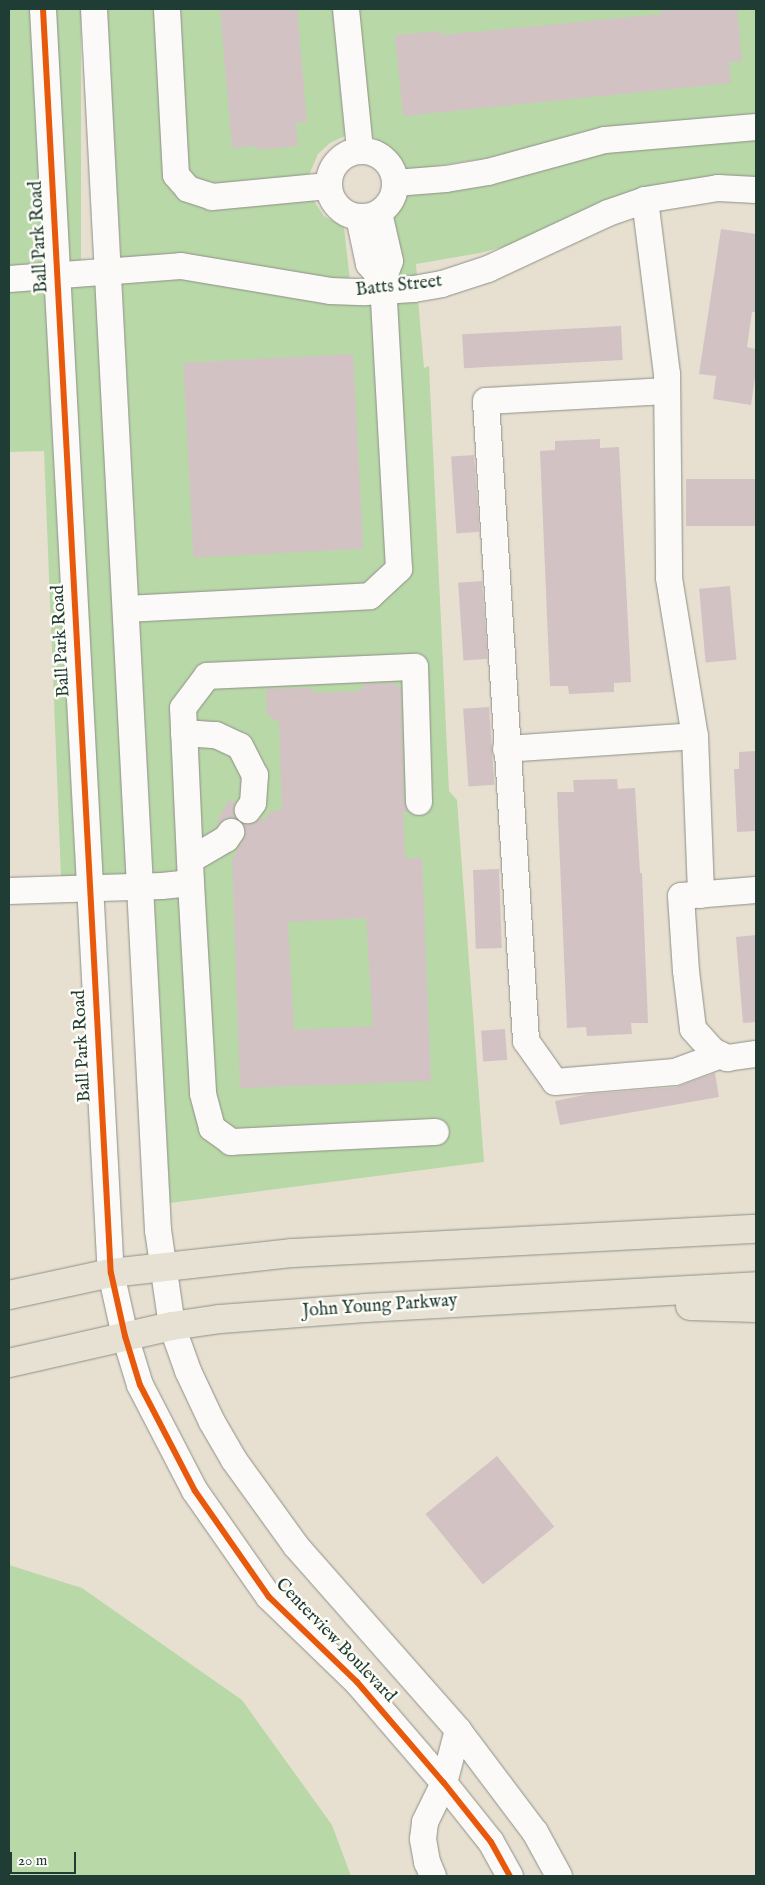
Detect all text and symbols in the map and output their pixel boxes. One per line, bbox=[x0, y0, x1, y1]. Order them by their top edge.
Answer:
street label: Ball Park Road bbox=[26, 180, 54, 294]
street label: Batts Street bbox=[355, 272, 443, 302]
street label: Ball Park Road bbox=[48, 584, 76, 698]
street label: Ball Park Road bbox=[69, 989, 97, 1103]
street label: John Young Parkway bbox=[302, 1291, 458, 1323]
street label: Centerview Boulevard bbox=[270, 1574, 400, 1708]
scale bar bbox=[12, 1842, 79, 1874]
text: 20 m bbox=[18, 1851, 47, 1870]

